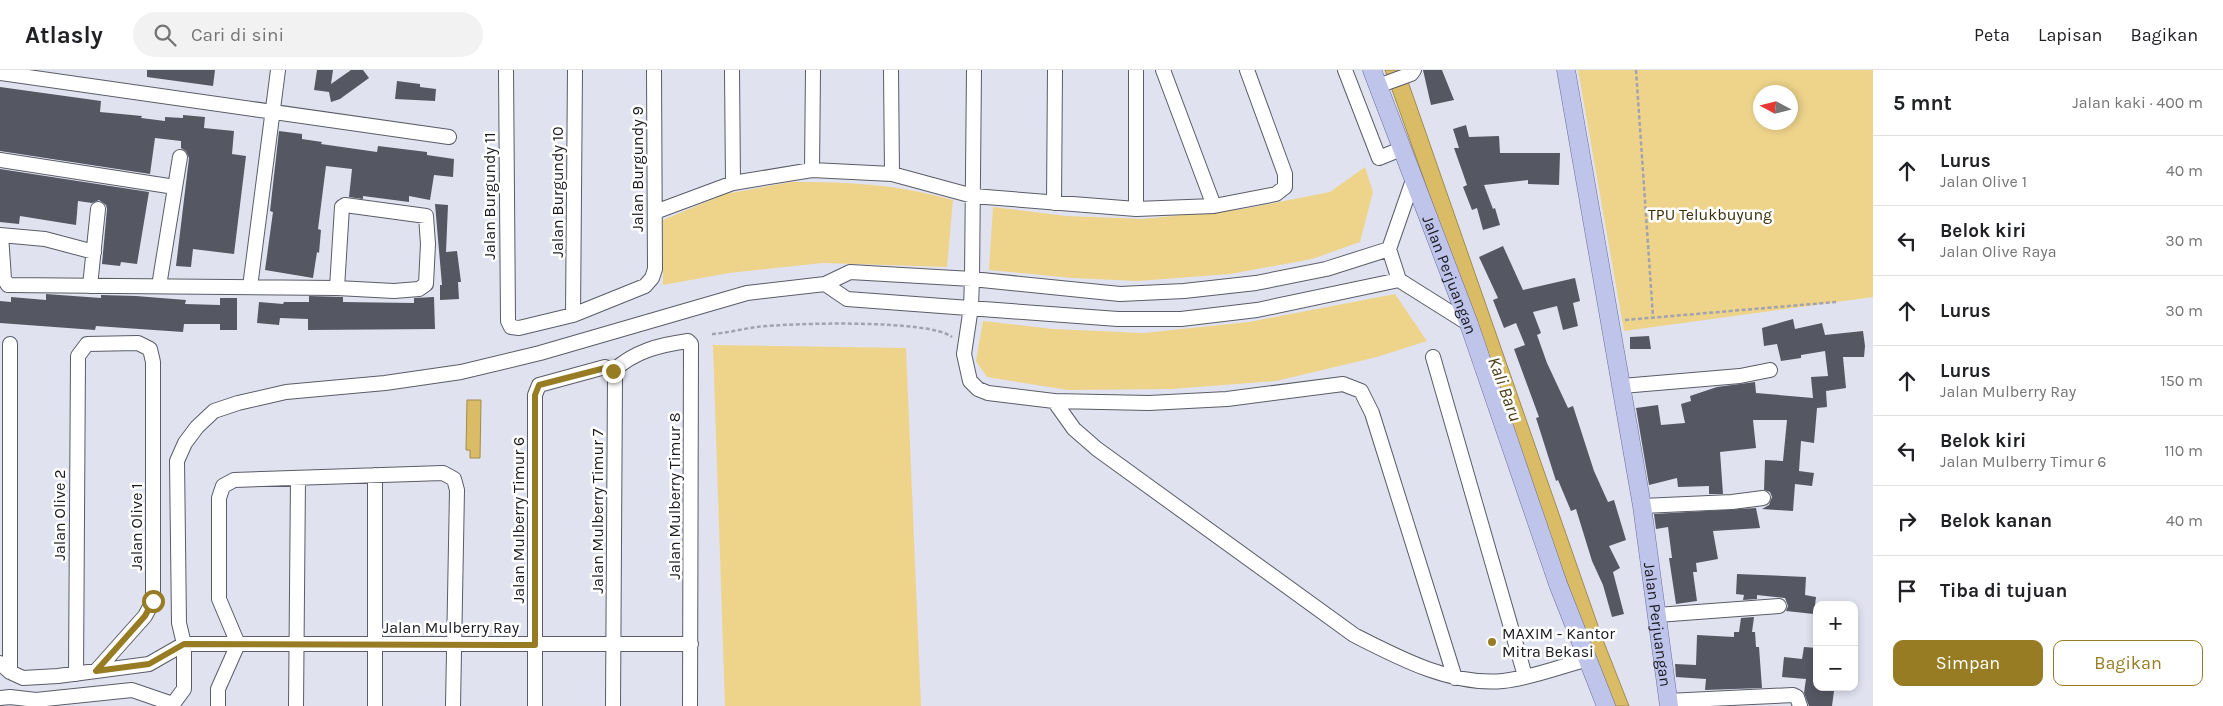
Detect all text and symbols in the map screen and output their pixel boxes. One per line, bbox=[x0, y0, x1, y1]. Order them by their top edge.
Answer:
search box bbox=[133, 12, 483, 57]
text: Atlasly bbox=[25, 21, 103, 49]
icon: search bbox=[151, 21, 179, 49]
text: Cari di sini bbox=[191, 24, 284, 46]
text: Peta bbox=[1974, 24, 2010, 46]
text: Lapisan bbox=[2038, 24, 2102, 46]
text: Bagikan bbox=[2130, 24, 2198, 46]
north arrow bbox=[1753, 85, 1798, 130]
text: 5 mnt bbox=[1893, 91, 1952, 115]
text: Jalan kaki · 400 m bbox=[2072, 93, 2203, 112]
street label: Jalan Burgundy 9 bbox=[628, 106, 647, 232]
street label: Jalan Burgundy 10 bbox=[548, 126, 567, 258]
street label: Jalan Burgundy 11 bbox=[480, 133, 499, 259]
text: Lurus bbox=[1940, 150, 1991, 172]
icon: ahead bbox=[1893, 157, 1921, 185]
text: 40 m bbox=[2166, 161, 2203, 180]
text: Jalan Olive 1 bbox=[1940, 172, 2027, 191]
park label: TPU Telukbuyung bbox=[1648, 205, 1772, 224]
street label: Jalan Perjuangan bbox=[1419, 213, 1481, 336]
text: Belok kiri bbox=[1940, 220, 2026, 242]
icon: left bbox=[1893, 227, 1921, 255]
text: 30 m bbox=[2165, 231, 2203, 250]
text: Jalan Olive Raya bbox=[1940, 242, 2057, 261]
icon: ahead bbox=[1893, 297, 1921, 325]
text: Lurus bbox=[1940, 300, 1991, 322]
text: 30 m bbox=[2165, 301, 2203, 320]
water label: Kali Baru bbox=[1483, 354, 1527, 424]
route end bbox=[602, 360, 625, 383]
text: Lurus bbox=[1940, 360, 1991, 382]
icon: ahead bbox=[1893, 367, 1921, 395]
text: 150 m bbox=[2160, 371, 2203, 390]
text: Jalan Mulberry Ray bbox=[1940, 382, 2076, 401]
street label: Jalan Mulberry Timur 8 bbox=[665, 412, 684, 580]
street label: Jalan Mulberry Timur 7 bbox=[588, 428, 607, 593]
text: Belok kiri bbox=[1940, 430, 2026, 452]
street label: Jalan Mulberry Timur 6 bbox=[509, 437, 528, 603]
icon: left bbox=[1893, 437, 1921, 465]
text: 110 m bbox=[2164, 441, 2203, 460]
text: Jalan Mulberry Timur 6 bbox=[1940, 452, 2106, 471]
street label: Jalan Olive 2 bbox=[50, 470, 69, 560]
street label: Jalan Olive 1 bbox=[127, 484, 146, 570]
icon: right bbox=[1893, 507, 1921, 535]
text: Belok kanan bbox=[1940, 510, 2052, 532]
text: 40 m bbox=[2166, 511, 2203, 530]
street label: Jalan Perjuangan bbox=[1640, 561, 1676, 688]
icon: arrive bbox=[1893, 577, 1921, 605]
text: Tiba di tujuan bbox=[1940, 580, 2067, 602]
route start bbox=[142, 590, 165, 613]
map controls bbox=[1813, 601, 1858, 691]
button: + bbox=[1813, 601, 1858, 646]
street label: Jalan Mulberry Ray bbox=[383, 618, 520, 637]
place label: MAXIM - Kantor Mitra Bekasi bbox=[1502, 624, 1615, 661]
marker: MAXIM - Kantor Mitra Bekasi bbox=[1486, 636, 1498, 648]
button: Simpan bbox=[1893, 640, 2043, 686]
button: Bagikan bbox=[2053, 640, 2203, 686]
button: − bbox=[1813, 646, 1858, 691]

